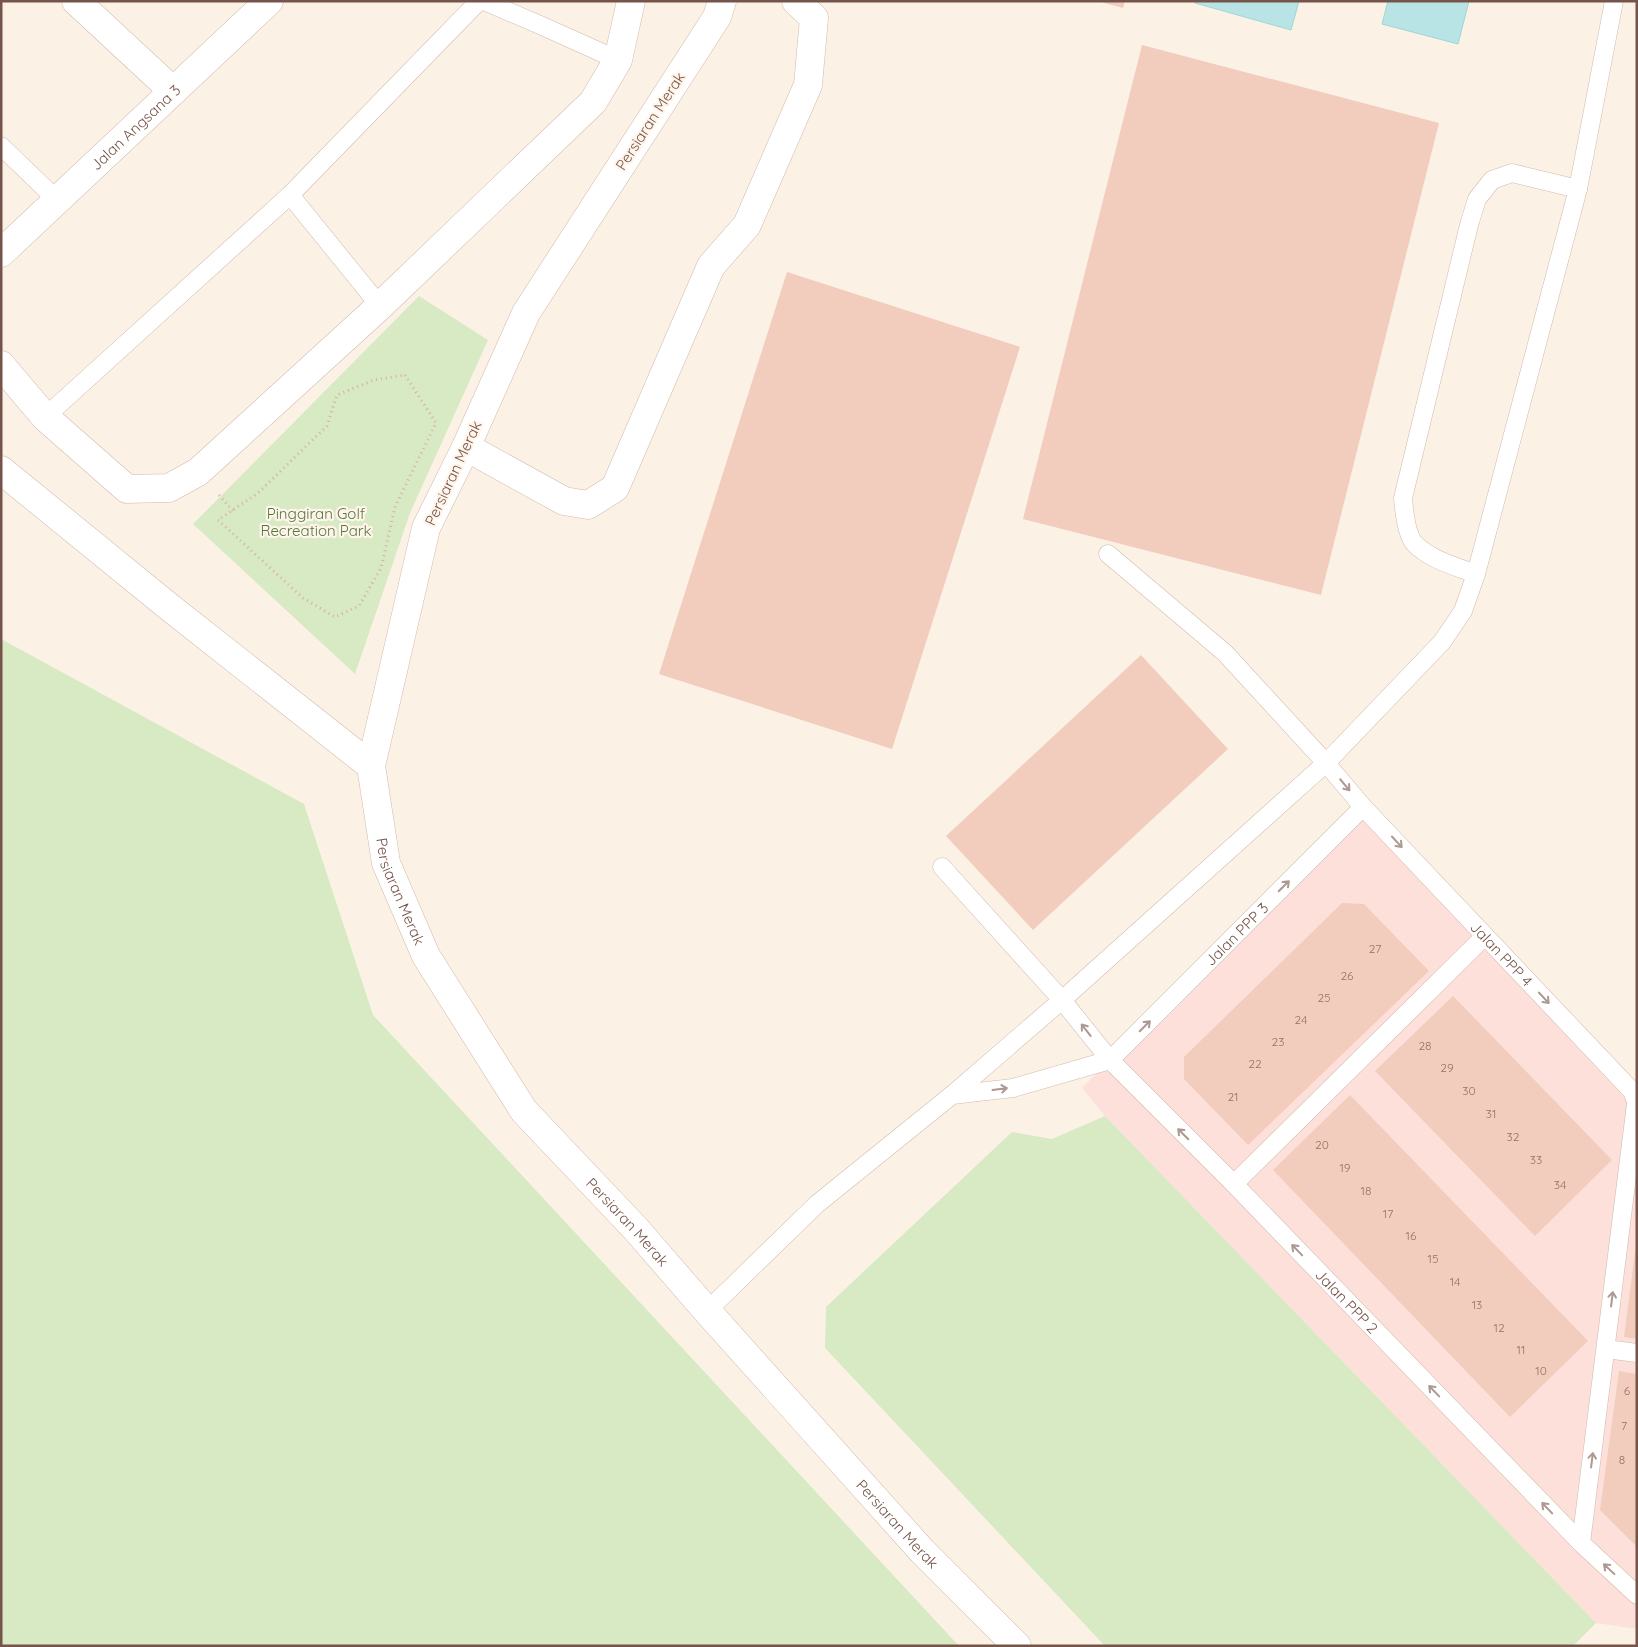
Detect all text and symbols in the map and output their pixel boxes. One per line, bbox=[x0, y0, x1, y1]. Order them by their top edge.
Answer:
street label: Persiaran Merak bbox=[611, 68, 689, 174]
street label: Jalan Angsana 3 bbox=[86, 80, 184, 174]
street label: Persiaran Merak bbox=[420, 418, 486, 528]
park label: Pinggiran Golf Recreation Park bbox=[260, 504, 372, 540]
one-way arrow bbox=[1339, 778, 1350, 791]
street label: Persiaran Merak bbox=[373, 836, 430, 948]
one-way arrow bbox=[1391, 836, 1403, 849]
one-way arrow bbox=[1278, 880, 1290, 892]
street label: Jalan PPP 3 bbox=[1201, 898, 1272, 969]
street label: Jalan PPP 4 bbox=[1467, 917, 1537, 990]
house number: 27 bbox=[1369, 941, 1381, 956]
house number: 26 bbox=[1340, 968, 1354, 983]
house number: 25 bbox=[1317, 990, 1331, 1005]
one-way arrow bbox=[1538, 992, 1550, 1005]
house number: 24 bbox=[1295, 1012, 1307, 1027]
one-way arrow bbox=[1138, 1020, 1151, 1032]
one-way arrow bbox=[1081, 1024, 1092, 1037]
house number: 23 bbox=[1272, 1034, 1284, 1049]
house number: 28 bbox=[1418, 1038, 1432, 1053]
house number: 22 bbox=[1248, 1056, 1262, 1071]
house number: 29 bbox=[1440, 1060, 1454, 1075]
house number: 30 bbox=[1462, 1083, 1476, 1098]
one-way arrow bbox=[992, 1084, 1008, 1094]
house number: 21 bbox=[1227, 1089, 1239, 1104]
house number: 31 bbox=[1486, 1106, 1496, 1121]
one-way arrow bbox=[1177, 1127, 1189, 1140]
house number: 32 bbox=[1507, 1129, 1520, 1144]
house number: 20 bbox=[1315, 1137, 1329, 1152]
house number: 33 bbox=[1530, 1152, 1542, 1167]
house number: 19 bbox=[1339, 1160, 1351, 1175]
street label: Persiaran Merak bbox=[582, 1173, 673, 1270]
house number: 34 bbox=[1554, 1177, 1566, 1192]
house number: 18 bbox=[1361, 1183, 1371, 1198]
house number: 17 bbox=[1383, 1206, 1393, 1221]
house number: 16 bbox=[1406, 1228, 1417, 1243]
one-way arrow bbox=[1291, 1243, 1303, 1256]
house number: 15 bbox=[1428, 1251, 1438, 1266]
street label: Jalan PPP 2 bbox=[1312, 1265, 1382, 1337]
house number: 14 bbox=[1450, 1274, 1460, 1289]
one-way arrow bbox=[1607, 1291, 1617, 1307]
house number: 13 bbox=[1472, 1297, 1482, 1312]
house number: 12 bbox=[1493, 1320, 1505, 1335]
house number: 11 bbox=[1517, 1342, 1525, 1357]
house number: 10 bbox=[1535, 1363, 1547, 1378]
house number: 6 bbox=[1624, 1383, 1631, 1398]
one-way arrow bbox=[1429, 1386, 1441, 1398]
house number: 7 bbox=[1621, 1418, 1627, 1433]
one-way arrow bbox=[1587, 1452, 1597, 1468]
house number: 8 bbox=[1619, 1452, 1625, 1467]
street label: Persiaran Merak bbox=[853, 1475, 943, 1572]
one-way arrow bbox=[1542, 1503, 1554, 1515]
one-way arrow bbox=[1603, 1563, 1615, 1575]

